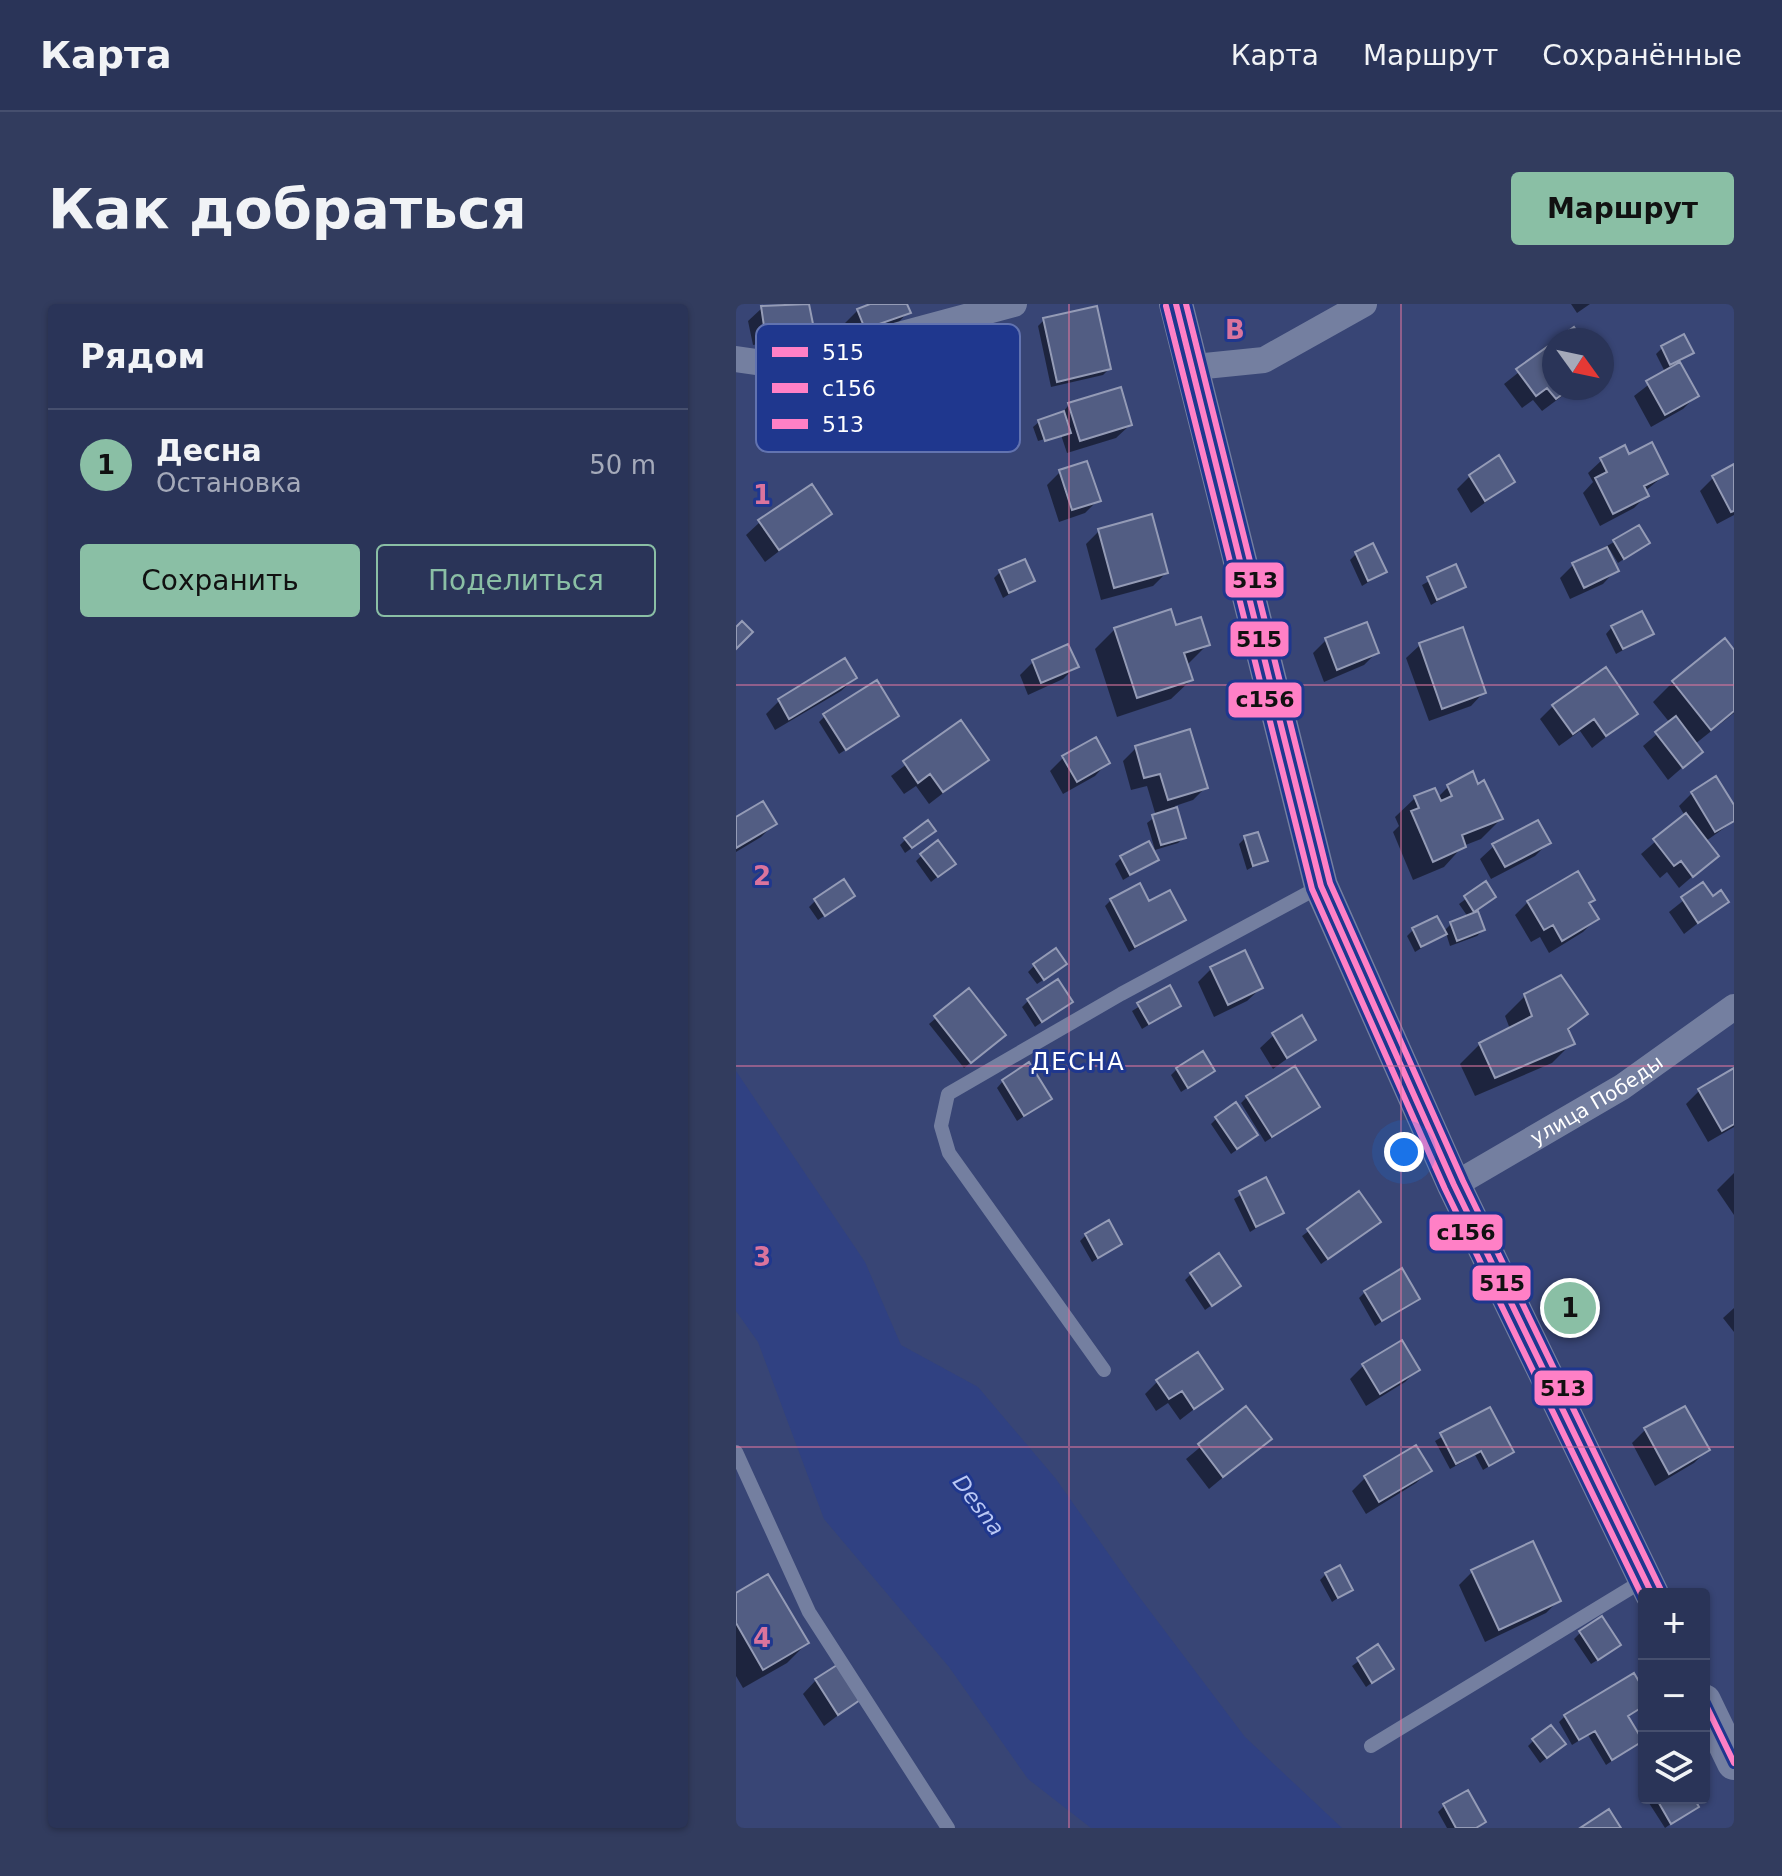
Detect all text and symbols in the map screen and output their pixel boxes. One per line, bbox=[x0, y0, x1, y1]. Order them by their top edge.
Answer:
text: Карта bbox=[40, 33, 172, 77]
text: Карта bbox=[1231, 39, 1319, 72]
text: Маршрут bbox=[1363, 39, 1498, 72]
text: Сохранённые bbox=[1542, 39, 1742, 72]
button: Маршрут bbox=[1511, 172, 1734, 245]
text: Как добраться bbox=[48, 176, 527, 241]
text: B bbox=[1225, 315, 1245, 345]
legend bbox=[756, 324, 1020, 452]
north arrow bbox=[1542, 328, 1614, 400]
text: Рядом bbox=[80, 336, 205, 376]
text: 515 bbox=[822, 340, 864, 365]
text: с156 bbox=[822, 376, 876, 401]
text: 513 bbox=[822, 412, 864, 437]
text: Десна bbox=[156, 433, 262, 468]
text: 1 bbox=[97, 450, 115, 480]
text: 50 m bbox=[589, 450, 656, 480]
text: Остановка bbox=[156, 468, 302, 498]
text: 1 bbox=[753, 480, 771, 510]
button: Сохранить bbox=[80, 544, 360, 617]
button: Поделиться bbox=[376, 544, 656, 617]
line badge: 513 bbox=[1224, 561, 1285, 599]
text: 513 bbox=[1232, 568, 1278, 593]
line badge: 515 bbox=[1229, 620, 1290, 658]
text: 515 bbox=[1236, 627, 1282, 652]
line badge: с156 bbox=[1227, 681, 1303, 719]
text: с156 bbox=[1236, 687, 1294, 712]
text: 2 bbox=[753, 861, 771, 891]
district label: ДЕСНА bbox=[1030, 1048, 1126, 1076]
street label: улица Победы bbox=[1526, 1050, 1667, 1150]
your location bbox=[1384, 1132, 1424, 1172]
line badge: с156 bbox=[1428, 1213, 1504, 1252]
text: с156 bbox=[1437, 1220, 1495, 1245]
text: 3 bbox=[753, 1242, 771, 1272]
line badge: 515 bbox=[1471, 1264, 1532, 1302]
text: 515 bbox=[1479, 1271, 1525, 1296]
pin: 1 bbox=[1544, 1278, 1596, 1338]
line badge: 513 bbox=[1533, 1369, 1594, 1407]
text: 513 bbox=[1540, 1376, 1586, 1401]
water label: Desna bbox=[948, 1470, 1009, 1541]
map controls bbox=[1638, 1588, 1710, 1804]
button: + bbox=[1638, 1588, 1710, 1660]
text: 4 bbox=[753, 1623, 771, 1653]
button: − bbox=[1638, 1660, 1710, 1732]
button: layers bbox=[1638, 1732, 1710, 1804]

